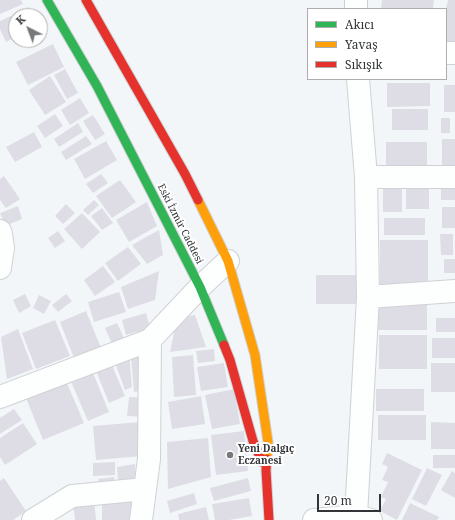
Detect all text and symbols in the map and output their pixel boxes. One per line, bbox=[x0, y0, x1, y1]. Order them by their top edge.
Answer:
north arrow bbox=[8, 8, 48, 48]
legend bbox=[307, 8, 447, 80]
text: K bbox=[12, 11, 28, 28]
text: Akıcı bbox=[345, 16, 374, 33]
text: Yavaş bbox=[345, 36, 378, 53]
text: Sıkışık bbox=[345, 56, 383, 73]
street label: Eski İzmir Caddesi bbox=[155, 182, 205, 266]
place label: Yeni Dalgıç Eczanesi bbox=[238, 443, 294, 466]
marker: Yeni Dalgıç Eczanesi bbox=[225, 450, 235, 460]
scale bar bbox=[319, 486, 383, 512]
text: 20 m bbox=[324, 492, 352, 509]

